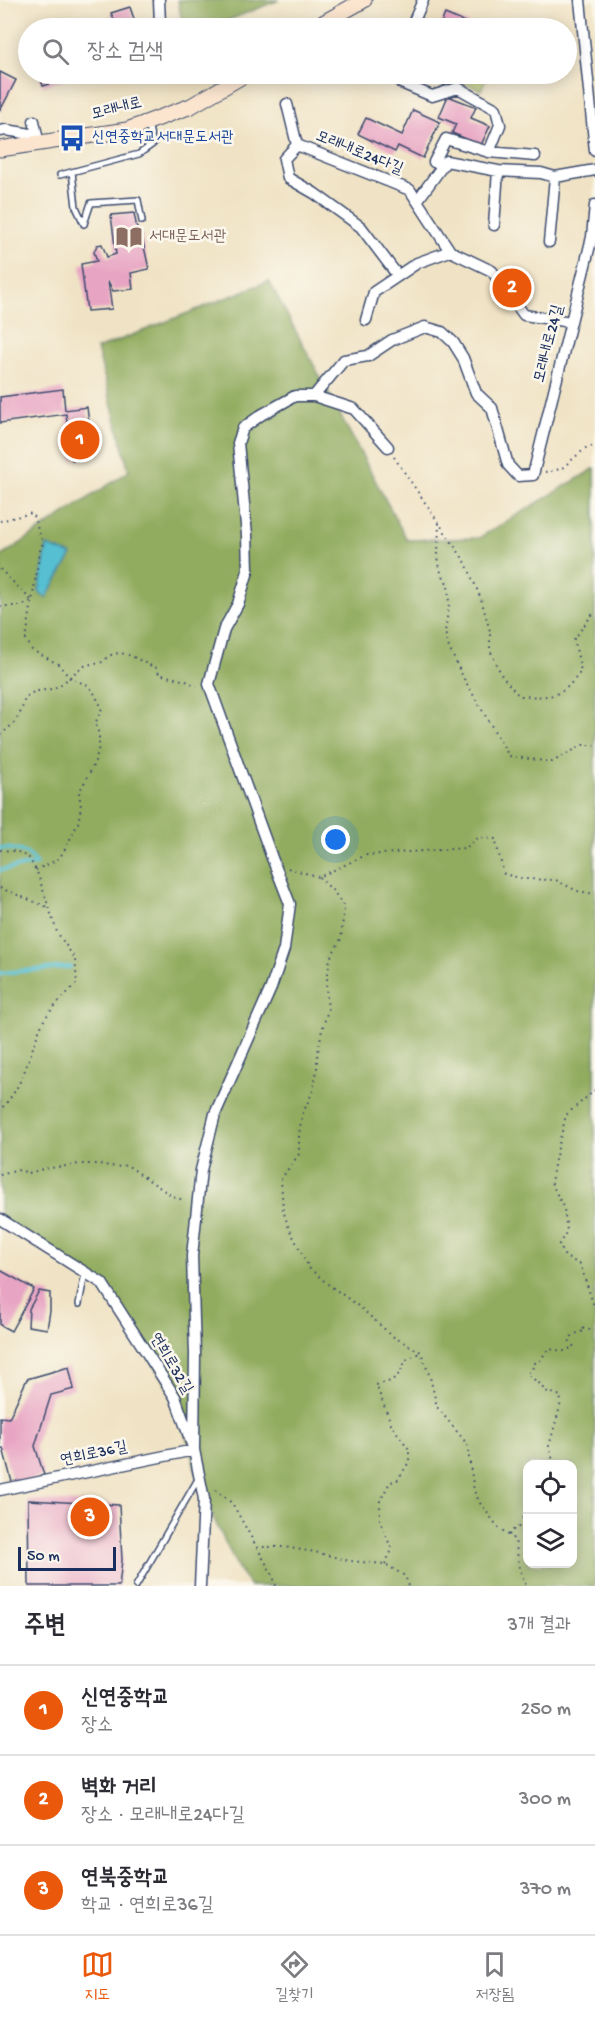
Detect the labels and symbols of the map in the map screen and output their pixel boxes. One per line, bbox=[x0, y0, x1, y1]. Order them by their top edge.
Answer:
street label: 모래내로 bbox=[90, 95, 144, 125]
bus stop icon: 신연중학교서대문도서관 bbox=[57, 123, 87, 153]
street label: 모래내로24다길 bbox=[312, 128, 406, 180]
place label: 신연중학교서대문도서관 bbox=[92, 129, 234, 148]
library icon: 서대문도서관 bbox=[114, 222, 144, 252]
place label: 서대문도서관 bbox=[149, 228, 226, 247]
pin: 2 bbox=[492, 266, 532, 310]
street label: 모래내로24길 bbox=[531, 303, 569, 385]
pin: 1 bbox=[60, 418, 100, 462]
your location bbox=[321, 825, 350, 854]
street label: 연희로32길 bbox=[144, 1330, 196, 1398]
street label: 연희로36길 bbox=[59, 1439, 129, 1471]
pin: 3 bbox=[70, 1494, 110, 1540]
scale bar bbox=[18, 1544, 116, 1572]

